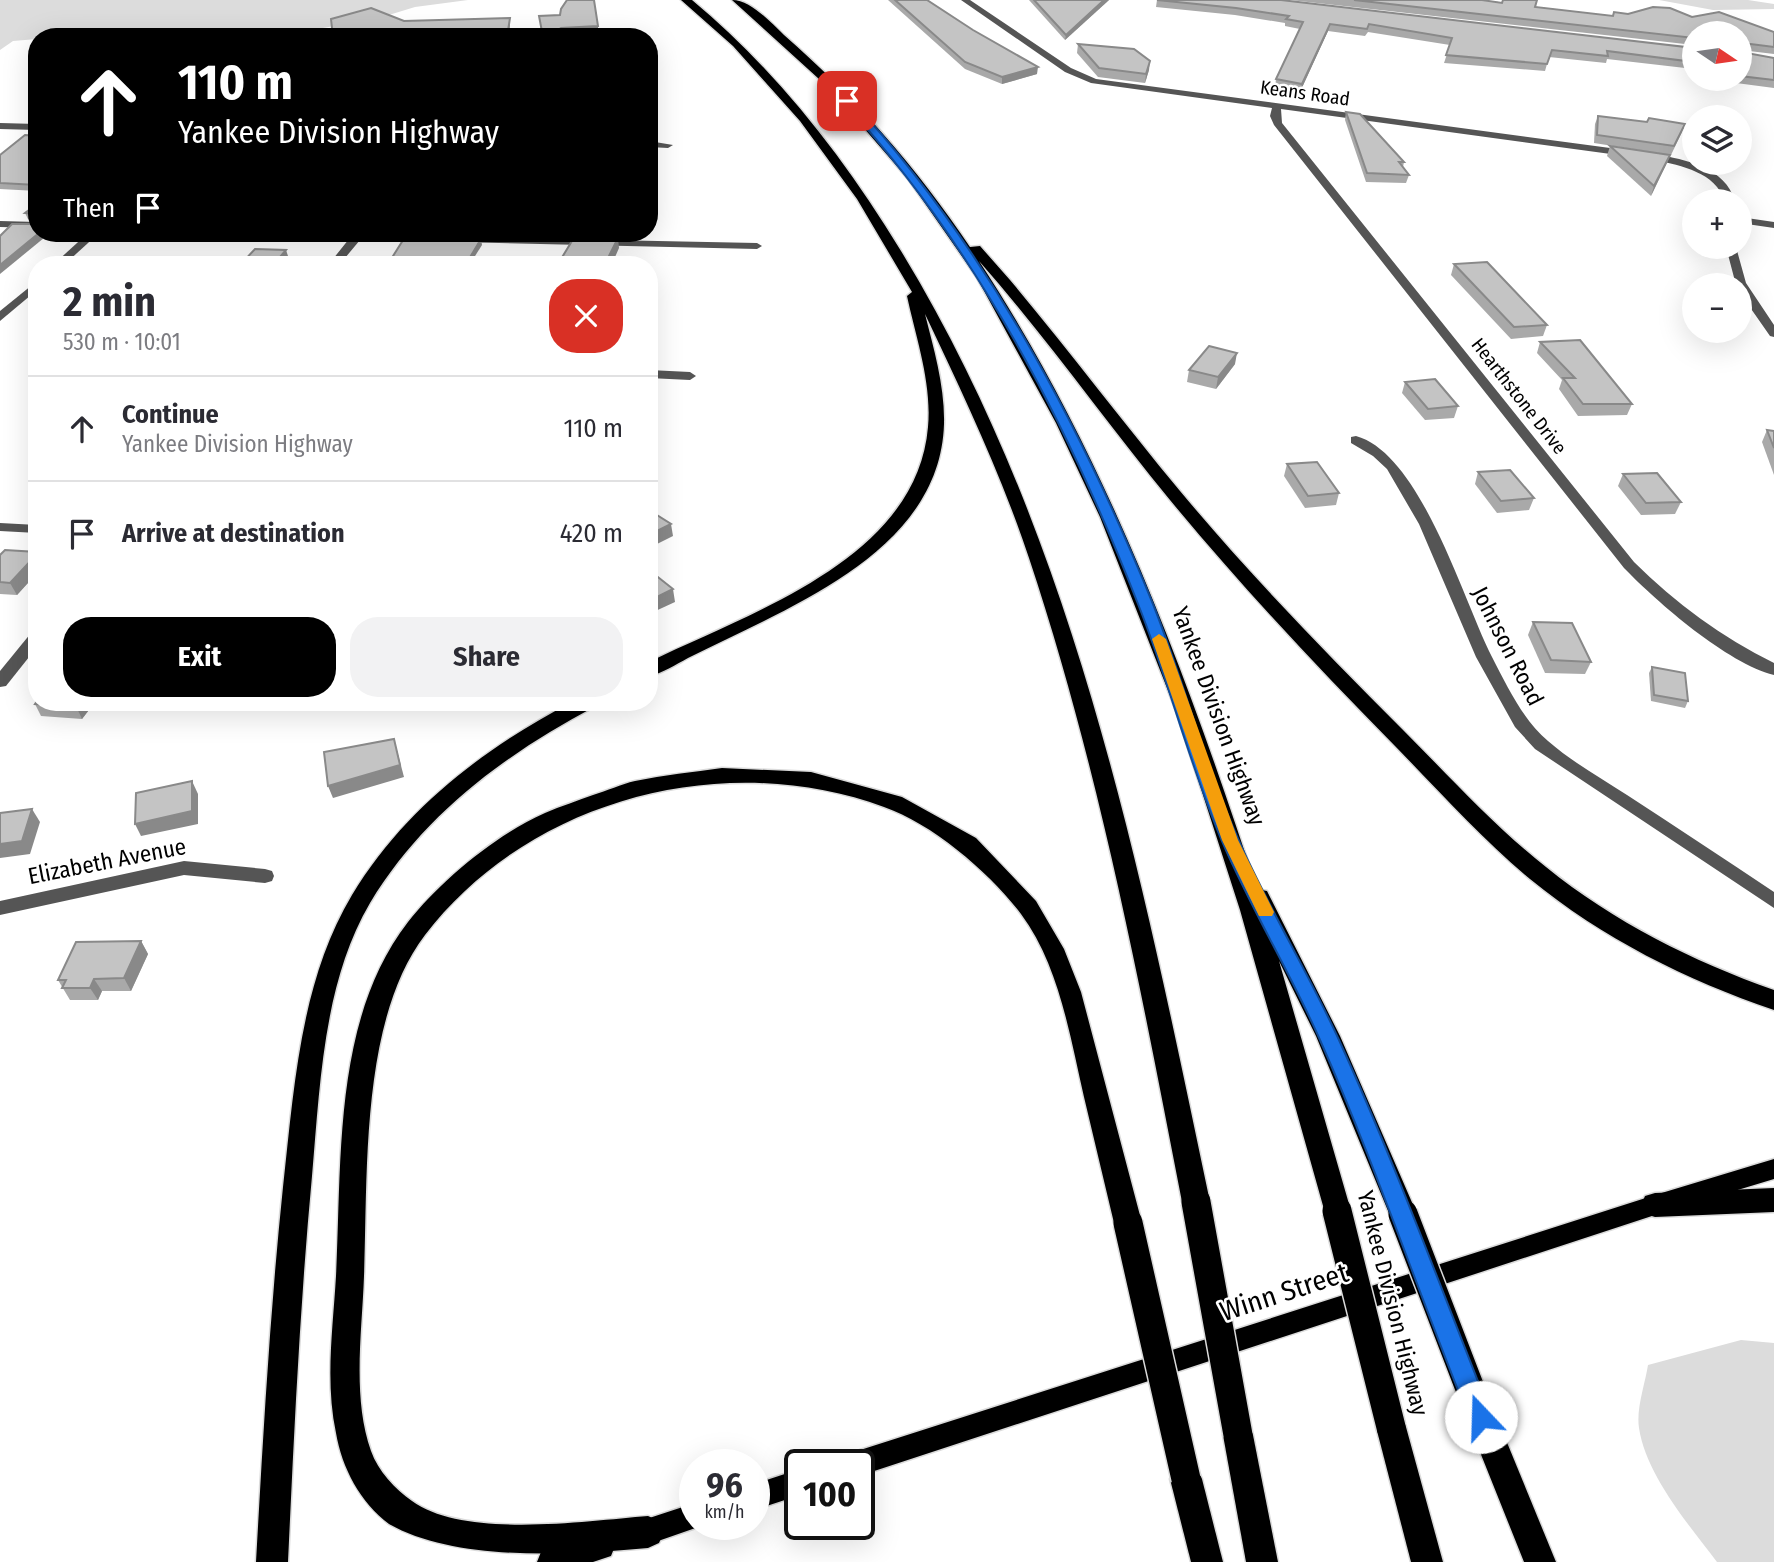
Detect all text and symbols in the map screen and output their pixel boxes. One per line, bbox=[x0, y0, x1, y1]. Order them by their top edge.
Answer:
north arrow bbox=[1682, 21, 1752, 91]
map controls bbox=[1682, 21, 1752, 343]
text: 110 m bbox=[178, 53, 293, 112]
icon: ahead bbox=[63, 56, 154, 147]
pin bbox=[817, 71, 877, 131]
street label: Keans Road bbox=[1259, 75, 1351, 111]
icon: arrive bbox=[828, 82, 866, 120]
button: layers bbox=[1682, 105, 1752, 175]
text: Yankee Division Highway bbox=[178, 113, 499, 151]
icon: arrive bbox=[129, 189, 167, 227]
button: + bbox=[1682, 189, 1752, 259]
text: Then bbox=[63, 193, 115, 224]
button: − bbox=[1682, 273, 1752, 343]
text: 2 min bbox=[63, 277, 156, 327]
button: close bbox=[549, 279, 623, 353]
text: 530 m · 10:01 bbox=[63, 328, 181, 356]
street label: Hearthstone Drive bbox=[1467, 333, 1571, 459]
text: Continue bbox=[122, 399, 219, 430]
icon: ahead bbox=[63, 410, 101, 448]
text: 110 m bbox=[563, 413, 623, 444]
text: Yankee Division Highway bbox=[122, 430, 353, 458]
icon: arrive bbox=[63, 515, 101, 553]
text: Arrive at destination bbox=[122, 518, 345, 549]
text: 420 m bbox=[560, 518, 623, 549]
street label: Johnson Road bbox=[1466, 582, 1550, 710]
street label: Yankee Division Highway bbox=[1166, 603, 1272, 830]
button: Exit bbox=[63, 617, 336, 697]
button: Share bbox=[350, 617, 623, 697]
street label: Elizabeth Avenue bbox=[26, 832, 188, 890]
street label: Yankee Division Highway bbox=[1352, 1188, 1435, 1419]
street label: Winn Street bbox=[1216, 1256, 1353, 1328]
position arrow bbox=[1444, 1380, 1518, 1454]
speed limit sign: 100 bbox=[784, 1449, 875, 1540]
text: 96 bbox=[706, 1464, 743, 1506]
text: km/h bbox=[704, 1501, 745, 1523]

